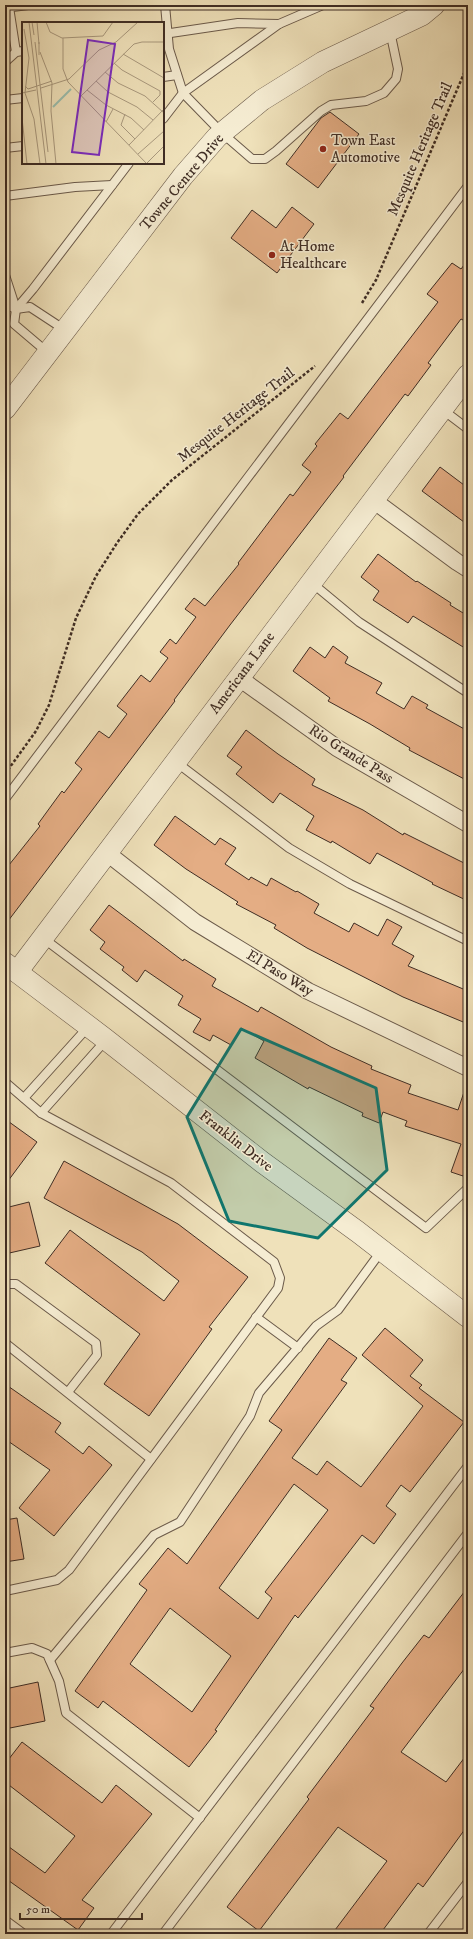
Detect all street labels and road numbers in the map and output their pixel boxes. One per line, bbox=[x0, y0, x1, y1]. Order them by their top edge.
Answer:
street label: Mesquite Heritage Trail bbox=[383, 79, 457, 219]
street label: Towne Centre Drive bbox=[136, 130, 228, 234]
street label: Mesquite Heritage Trail bbox=[174, 363, 299, 467]
street label: Americana Lane bbox=[205, 628, 279, 718]
street label: Rio Grande Pass bbox=[305, 720, 397, 788]
street label: El Paso Way bbox=[243, 945, 318, 1001]
street label: Franklin Drive bbox=[195, 1106, 277, 1176]

